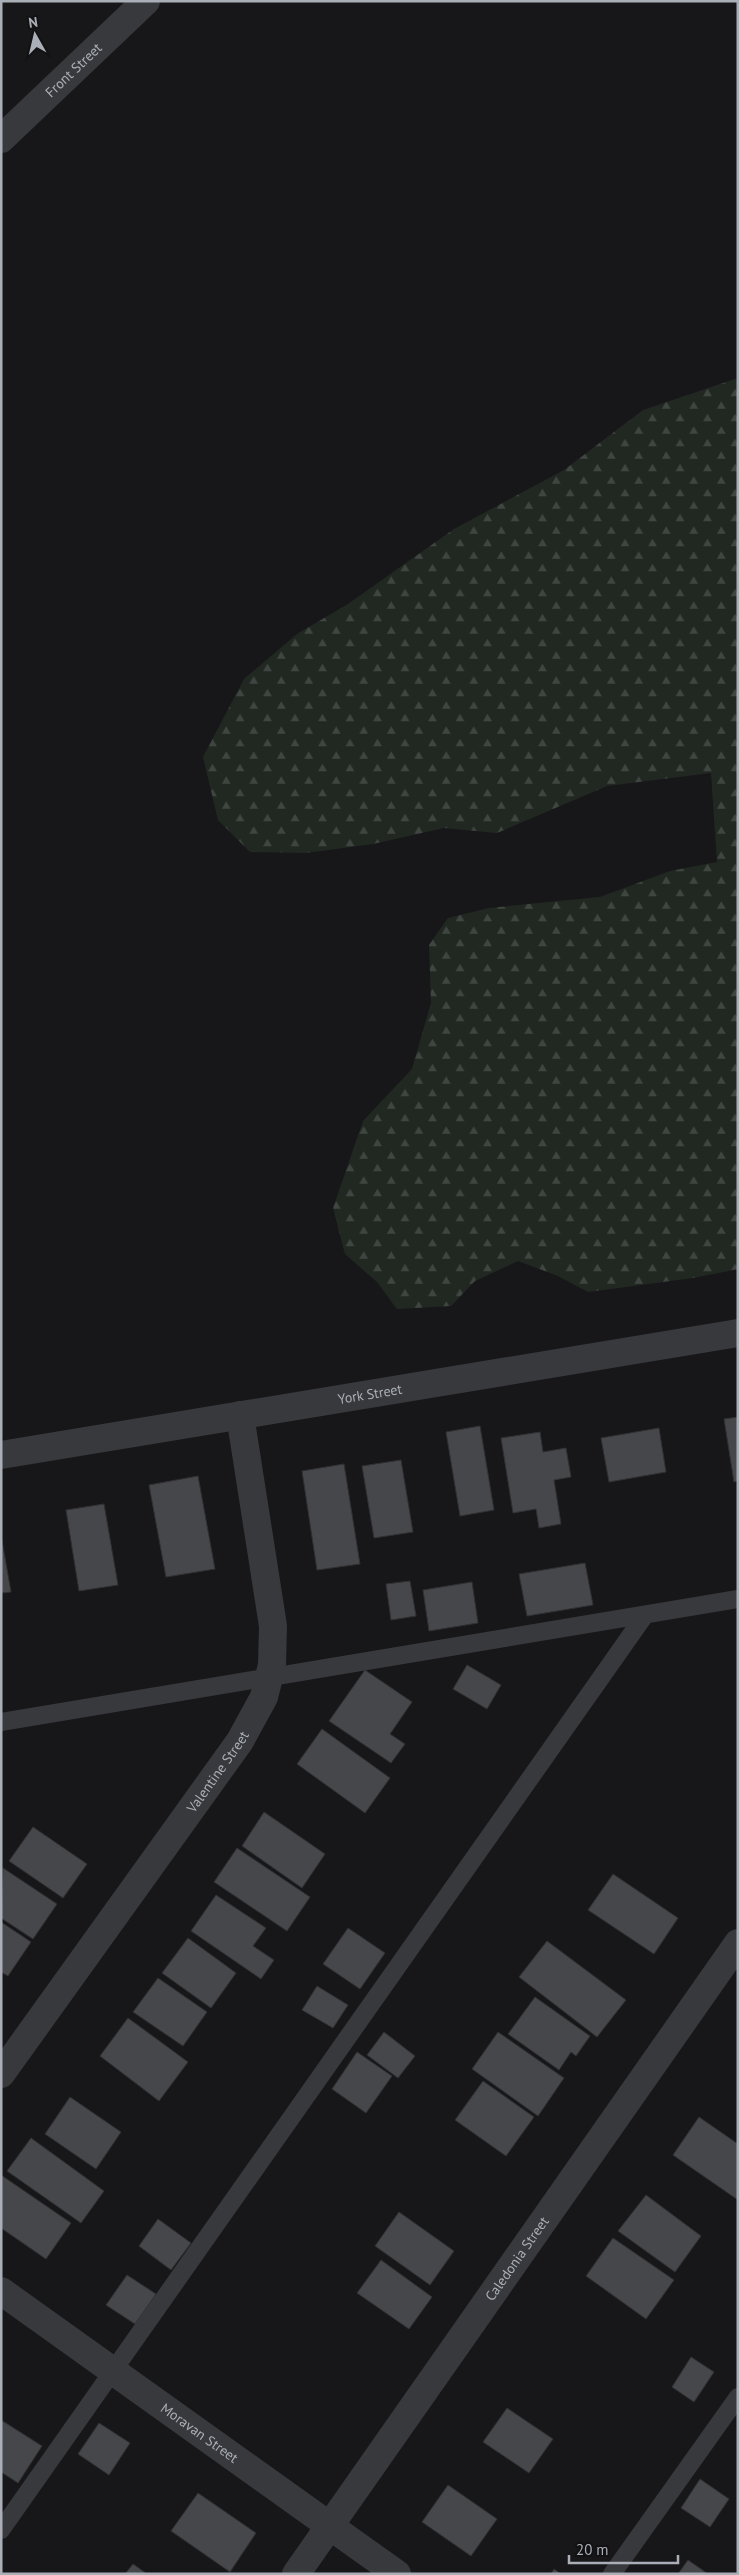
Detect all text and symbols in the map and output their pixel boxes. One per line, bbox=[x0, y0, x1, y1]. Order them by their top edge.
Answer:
north arrow bbox=[10, 10, 60, 60]
text: N bbox=[27, 13, 39, 32]
street label: Front Street bbox=[41, 39, 106, 101]
street label: York Street bbox=[337, 1380, 404, 1408]
street label: Valentine Street bbox=[182, 1728, 253, 1817]
street label: Caledonia Street bbox=[481, 2213, 553, 2304]
street label: Moravan Street bbox=[157, 2399, 242, 2467]
scale bar bbox=[569, 2532, 678, 2564]
text: 20 m bbox=[576, 2540, 609, 2559]

